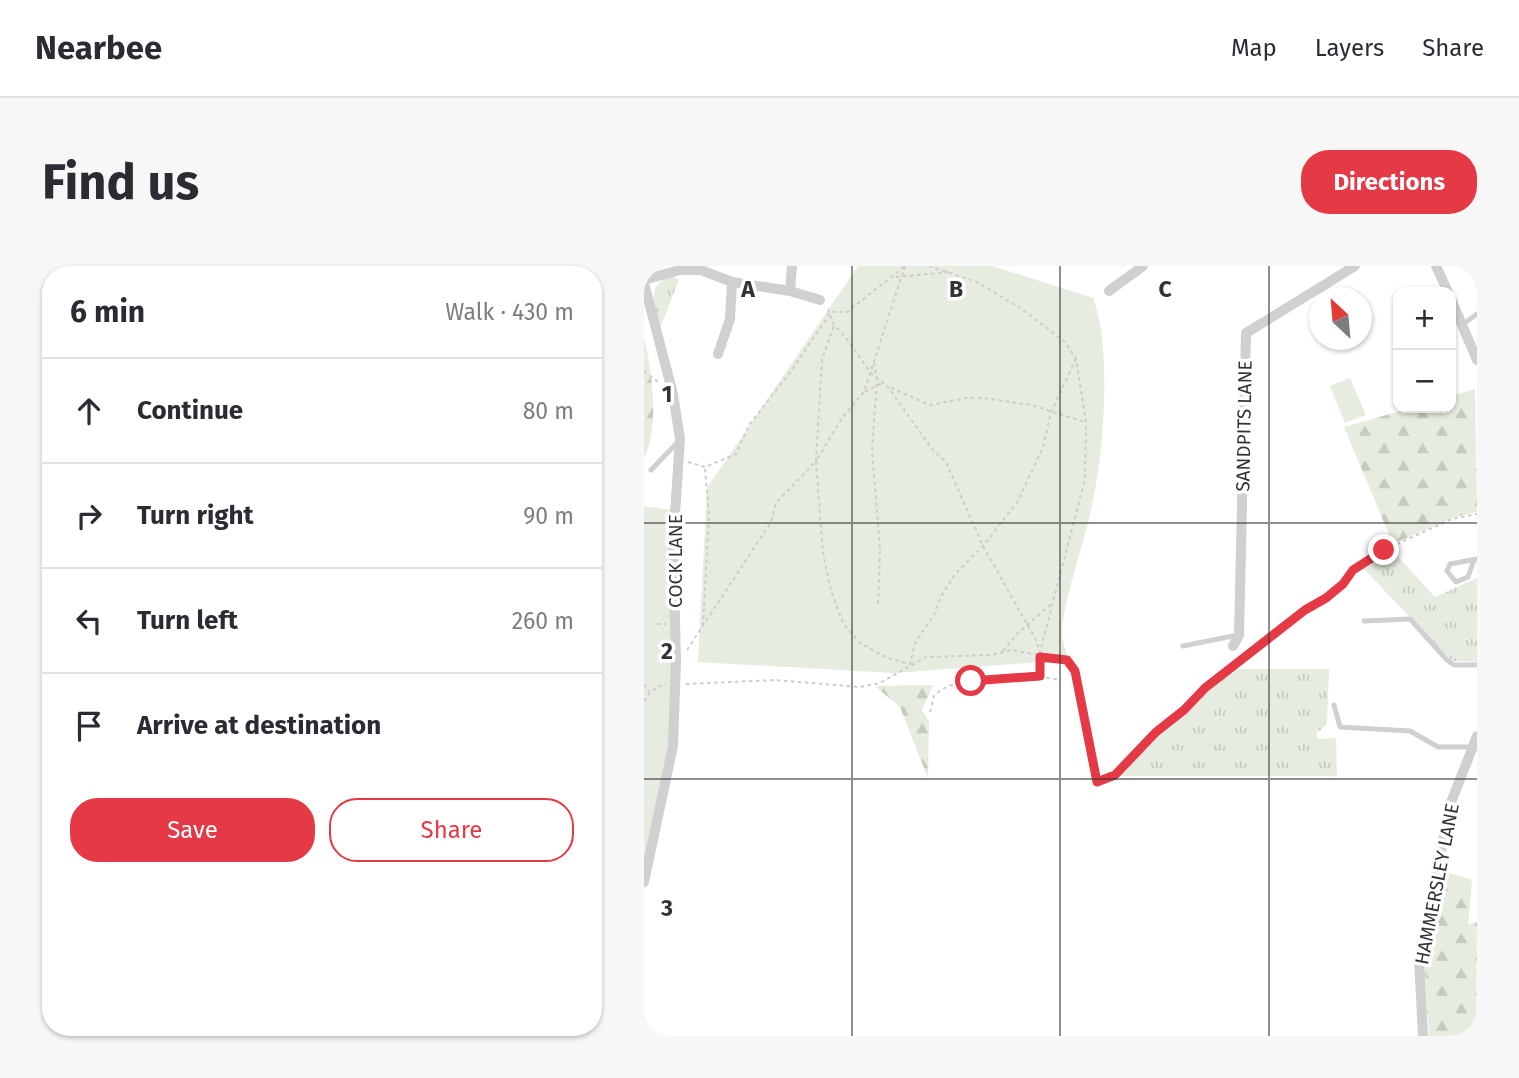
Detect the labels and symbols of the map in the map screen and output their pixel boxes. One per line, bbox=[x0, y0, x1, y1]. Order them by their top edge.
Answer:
text: A bbox=[740, 275, 755, 303]
text: B bbox=[949, 275, 963, 303]
text: C bbox=[1158, 275, 1172, 303]
north arrow bbox=[1309, 287, 1372, 350]
street label: SANDPITS LANE bbox=[1231, 360, 1257, 492]
text: 1 bbox=[662, 380, 672, 408]
street label: COCK LANE bbox=[664, 514, 687, 608]
route end bbox=[1368, 534, 1399, 565]
text: 2 bbox=[661, 637, 673, 665]
route start bbox=[955, 665, 986, 696]
street label: HAMMERSLEY LANE bbox=[1410, 801, 1464, 967]
text: 3 bbox=[660, 894, 673, 922]

